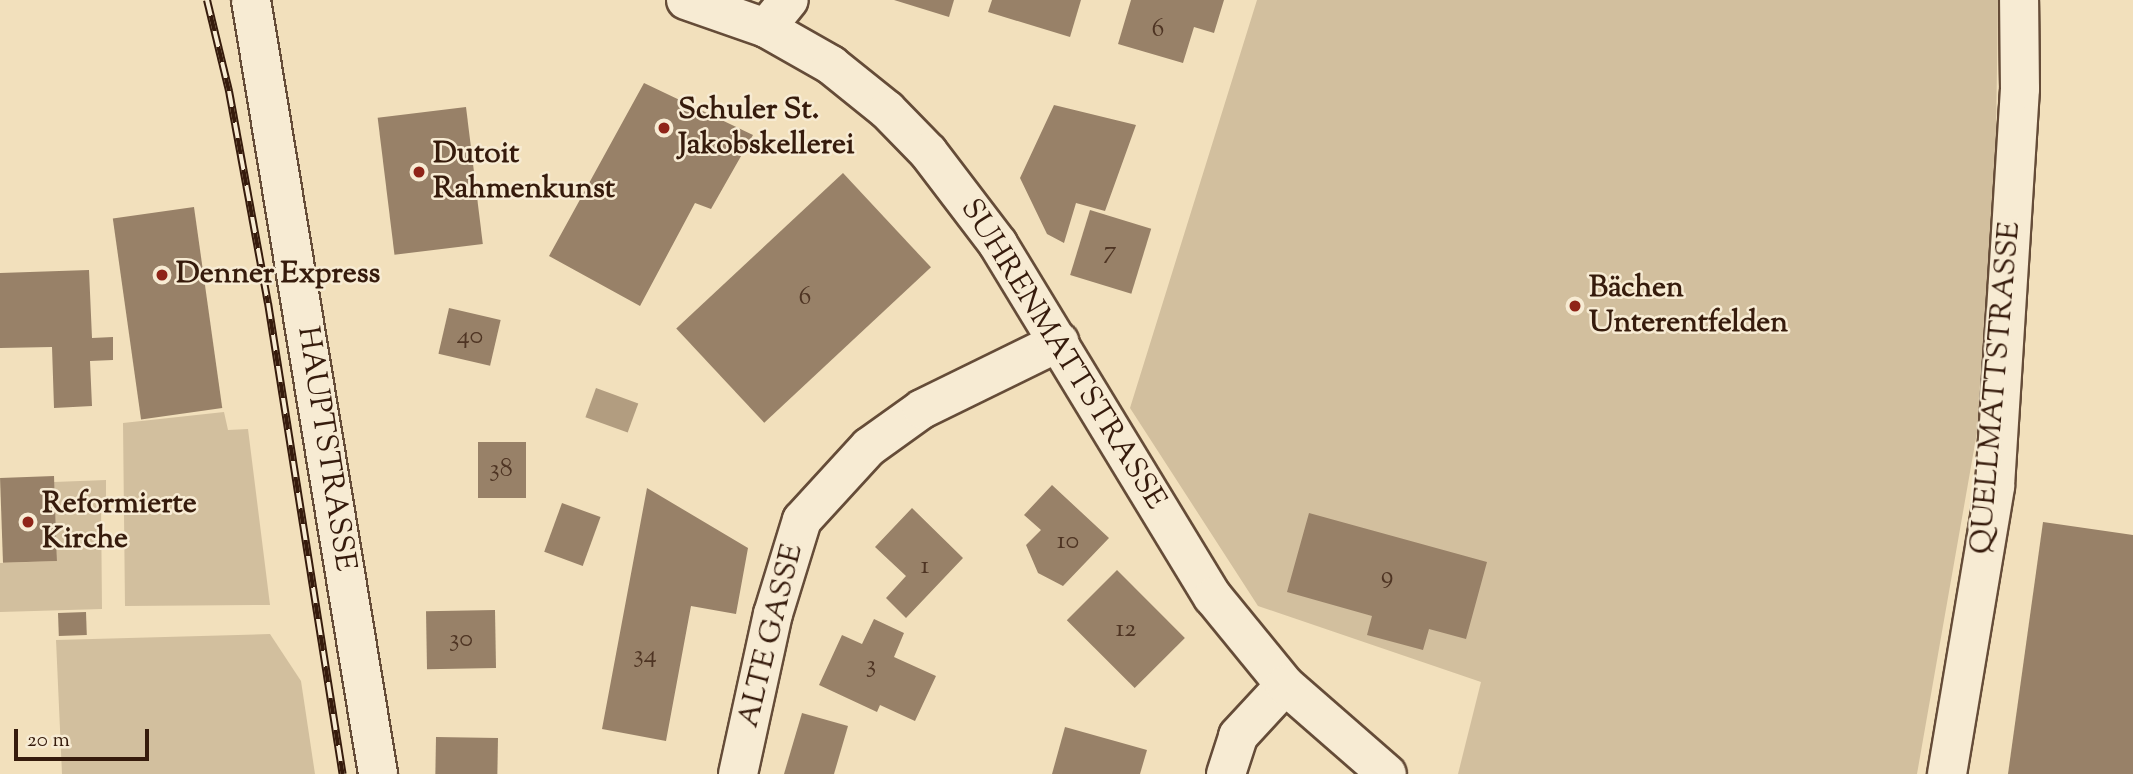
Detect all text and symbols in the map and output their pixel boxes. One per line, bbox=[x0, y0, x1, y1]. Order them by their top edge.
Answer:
house number: 6 bbox=[1152, 14, 1164, 46]
place label: Schuler St. Jakobskellerei bbox=[678, 93, 854, 164]
marker: Schuler St. Jakobskellerei bbox=[656, 120, 672, 136]
place label: Dutoit Rahmenkunst bbox=[433, 137, 615, 208]
marker: Dutoit Rahmenkunst bbox=[411, 164, 427, 180]
street label: SUHRENMATTSTRASSE bbox=[952, 193, 1172, 517]
street label: QUELLMATTSTRASSE bbox=[1965, 220, 2029, 556]
house number: 7 bbox=[1103, 236, 1117, 268]
place label: Denner Express bbox=[176, 257, 380, 293]
marker: Denner Express bbox=[154, 267, 170, 283]
place label: Bächen Unterentfelden bbox=[1589, 271, 1788, 342]
house number: 6 bbox=[799, 282, 811, 314]
marker: Bächen Unterentfelden bbox=[1567, 298, 1583, 314]
house number: 40 bbox=[457, 321, 483, 353]
street label: HAUPTSTRASSE bbox=[288, 324, 362, 574]
house number: 38 bbox=[489, 454, 513, 486]
place label: Reformierte Kirche bbox=[42, 487, 197, 558]
marker: Reformierte Kirche bbox=[20, 514, 36, 530]
house number: 10 bbox=[1057, 526, 1079, 558]
street label: ALTE GASSE bbox=[732, 541, 812, 731]
house number: 1 bbox=[921, 551, 929, 583]
house number: 9 bbox=[1381, 561, 1393, 593]
house number: 12 bbox=[1115, 614, 1137, 646]
house number: 30 bbox=[449, 624, 473, 656]
house number: 34 bbox=[633, 640, 657, 672]
house number: 3 bbox=[866, 650, 876, 682]
scale bar bbox=[18, 714, 152, 758]
text: 20 m bbox=[27, 726, 70, 756]

